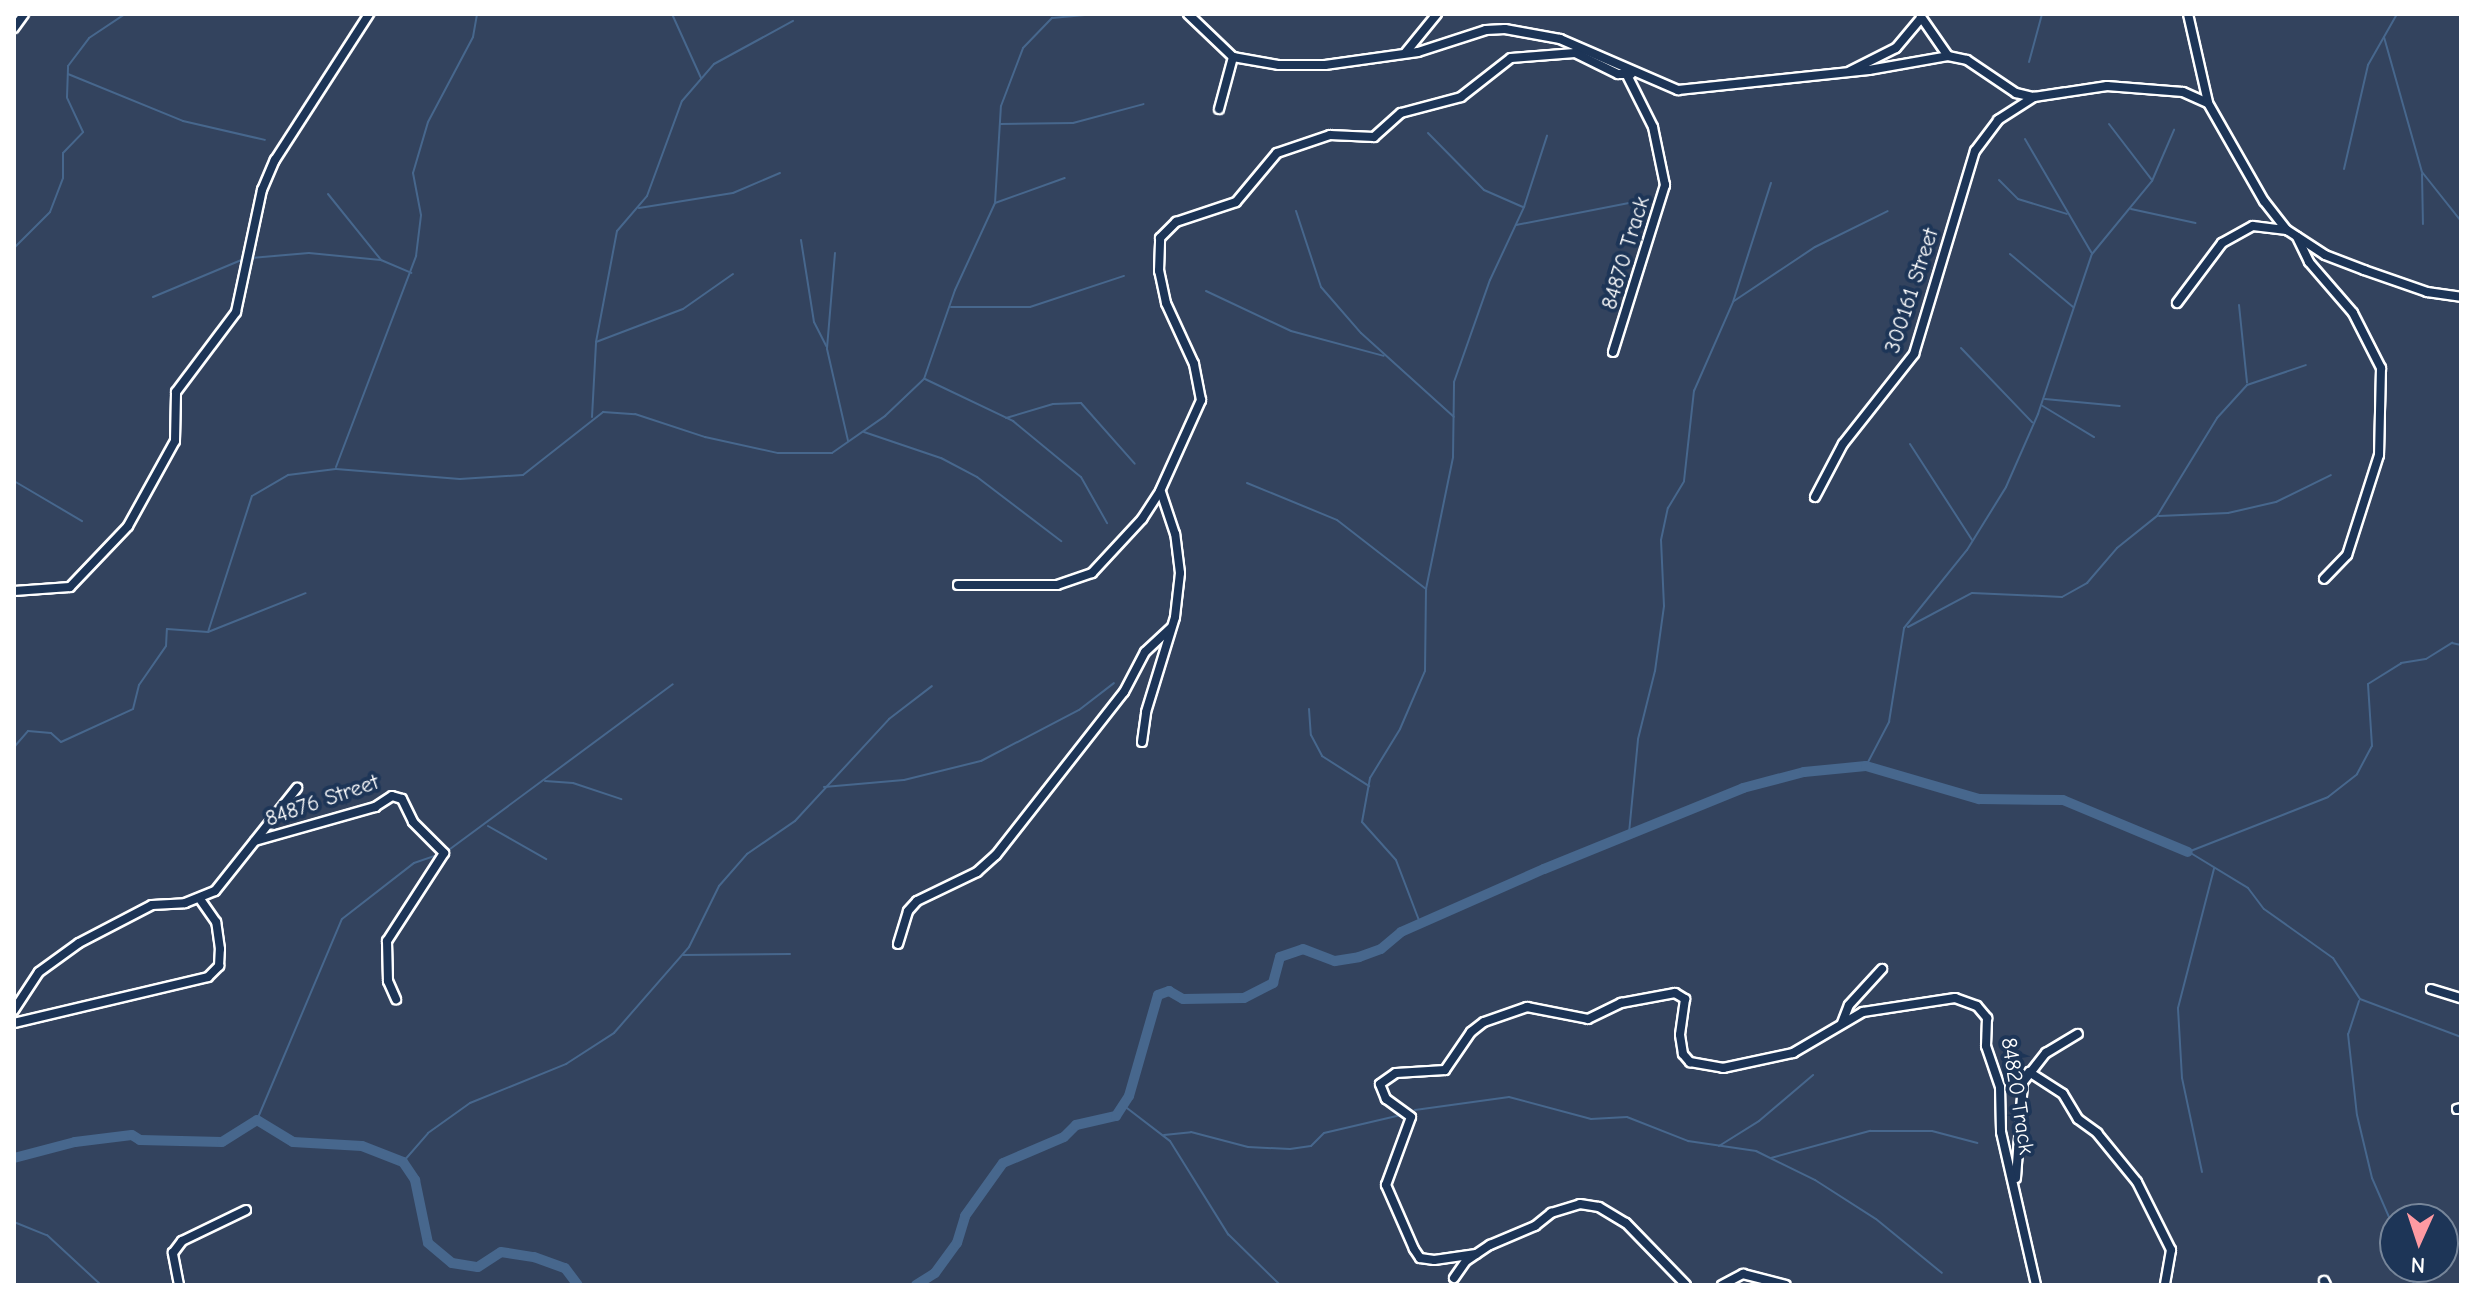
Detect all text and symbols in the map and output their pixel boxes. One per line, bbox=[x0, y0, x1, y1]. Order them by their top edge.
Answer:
street label: 84870 Track bbox=[1596, 193, 1656, 313]
street label: 300161 Street bbox=[1879, 225, 1945, 357]
street label: 84876 Street bbox=[262, 769, 382, 833]
street label: 84820 Track bbox=[1995, 1036, 2039, 1156]
north arrow bbox=[2379, 1203, 2459, 1283]
text: N bbox=[2410, 1252, 2426, 1278]

